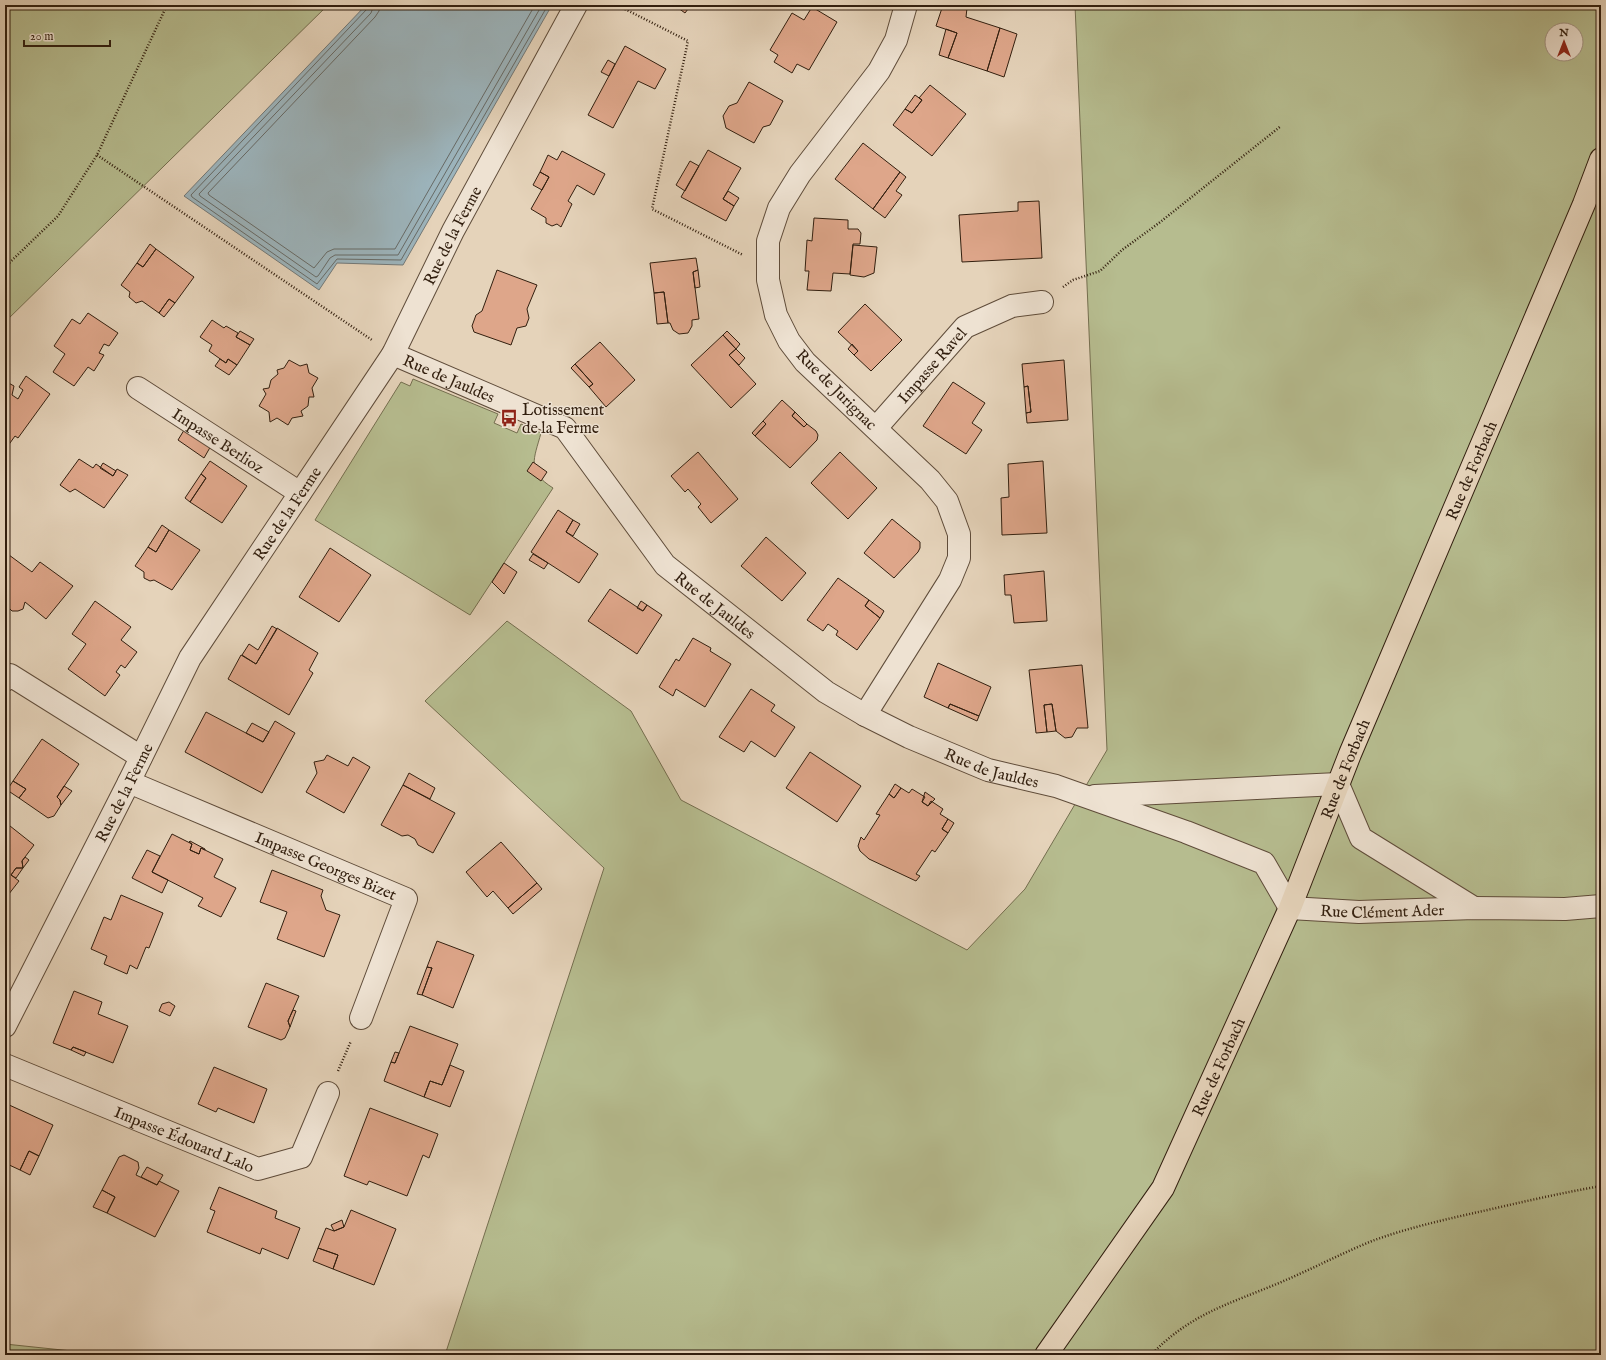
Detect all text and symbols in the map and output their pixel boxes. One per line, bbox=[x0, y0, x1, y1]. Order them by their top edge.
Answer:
scale bar bbox=[24, 22, 110, 48]
north arrow bbox=[1544, 22, 1584, 62]
text: N bbox=[1558, 26, 1569, 40]
text: 20 m bbox=[30, 29, 53, 44]
street label: Rue de la Ferme bbox=[420, 183, 487, 289]
street label: Impasse Ravel bbox=[894, 324, 972, 408]
street label: Rue de Jurignac bbox=[791, 346, 880, 435]
street label: Rue de Jauldes bbox=[399, 351, 497, 409]
place label: Lotissement de la Ferme bbox=[522, 401, 605, 439]
street label: Impasse Berlioz bbox=[168, 405, 267, 479]
bus stop icon: Lotissement de la Ferme bbox=[499, 408, 519, 428]
street label: Rue de Forbach bbox=[1443, 418, 1503, 524]
street label: Rue de la Ferme bbox=[250, 464, 327, 565]
street label: Rue de Jauldes bbox=[670, 568, 759, 645]
street label: Rue de Forbach bbox=[1318, 716, 1376, 822]
street label: Rue de la Ferme bbox=[92, 740, 159, 846]
street label: Rue de Jauldes bbox=[941, 745, 1041, 794]
street label: Impasse Georges Bizet bbox=[252, 828, 400, 906]
street label: Rue Clément Ader bbox=[1320, 901, 1445, 924]
street label: Rue de Forbach bbox=[1189, 1015, 1251, 1120]
street label: Impasse Édouard Lalo bbox=[111, 1103, 257, 1178]

